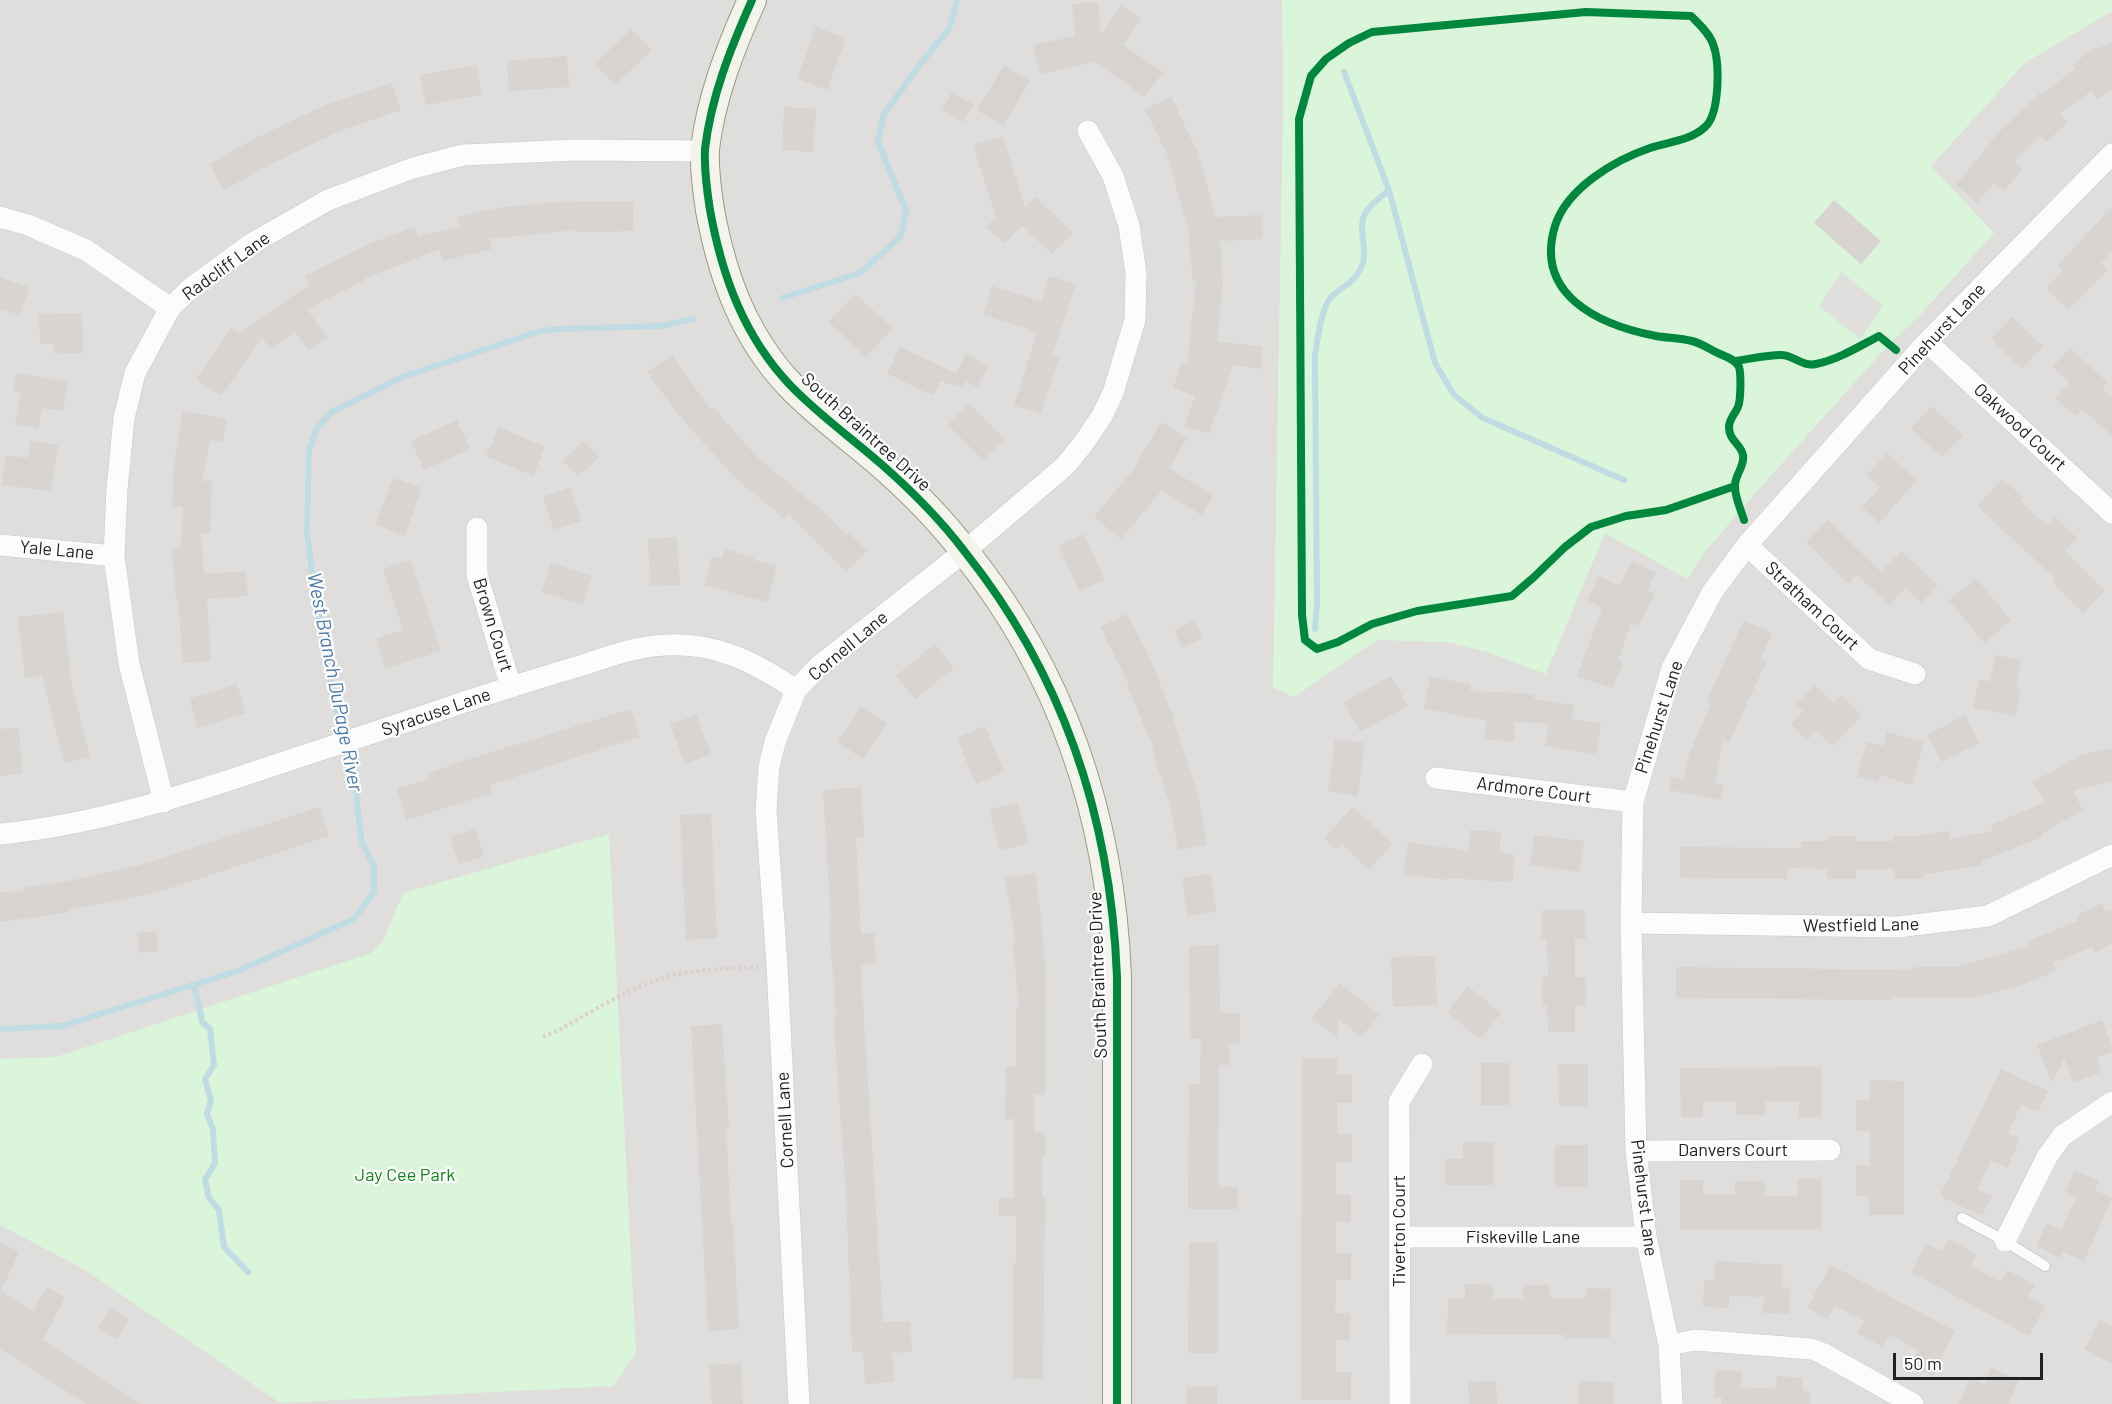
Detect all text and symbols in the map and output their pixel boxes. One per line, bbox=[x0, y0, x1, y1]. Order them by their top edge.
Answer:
street label: Radcliff Lane bbox=[178, 227, 274, 305]
street label: Pinehurst Lane bbox=[1894, 279, 1990, 379]
street label: South Braintree Drive bbox=[797, 368, 935, 496]
street label: Oakwood Court bbox=[1969, 379, 2071, 475]
street label: Yale Lane bbox=[19, 536, 95, 564]
street label: Stratham Court bbox=[1761, 557, 1863, 655]
water label: West Branch DuPage River bbox=[302, 571, 368, 793]
street label: Brown Court bbox=[468, 575, 518, 675]
street label: Cornell Lane bbox=[804, 607, 892, 685]
street label: Pinehurst Lane bbox=[1631, 658, 1687, 776]
street label: Syracuse Lane bbox=[379, 683, 493, 741]
street label: Ardmore Court bbox=[1476, 772, 1592, 808]
street label: South Braintree Drive bbox=[1084, 891, 1112, 1059]
street label: Westfield Lane bbox=[1803, 913, 1919, 937]
street label: Cornell Lane bbox=[772, 1071, 798, 1169]
street label: Pinehurst Lane bbox=[1626, 1138, 1662, 1258]
street label: Danvers Court bbox=[1678, 1139, 1788, 1161]
park label: Jay Cee Park bbox=[355, 1164, 455, 1186]
street label: Tiverton Court bbox=[1388, 1175, 1410, 1287]
street label: Fiskeville Lane bbox=[1466, 1226, 1580, 1248]
scale bar bbox=[1896, 1341, 2046, 1379]
text: 50 m bbox=[1904, 1352, 1942, 1374]

